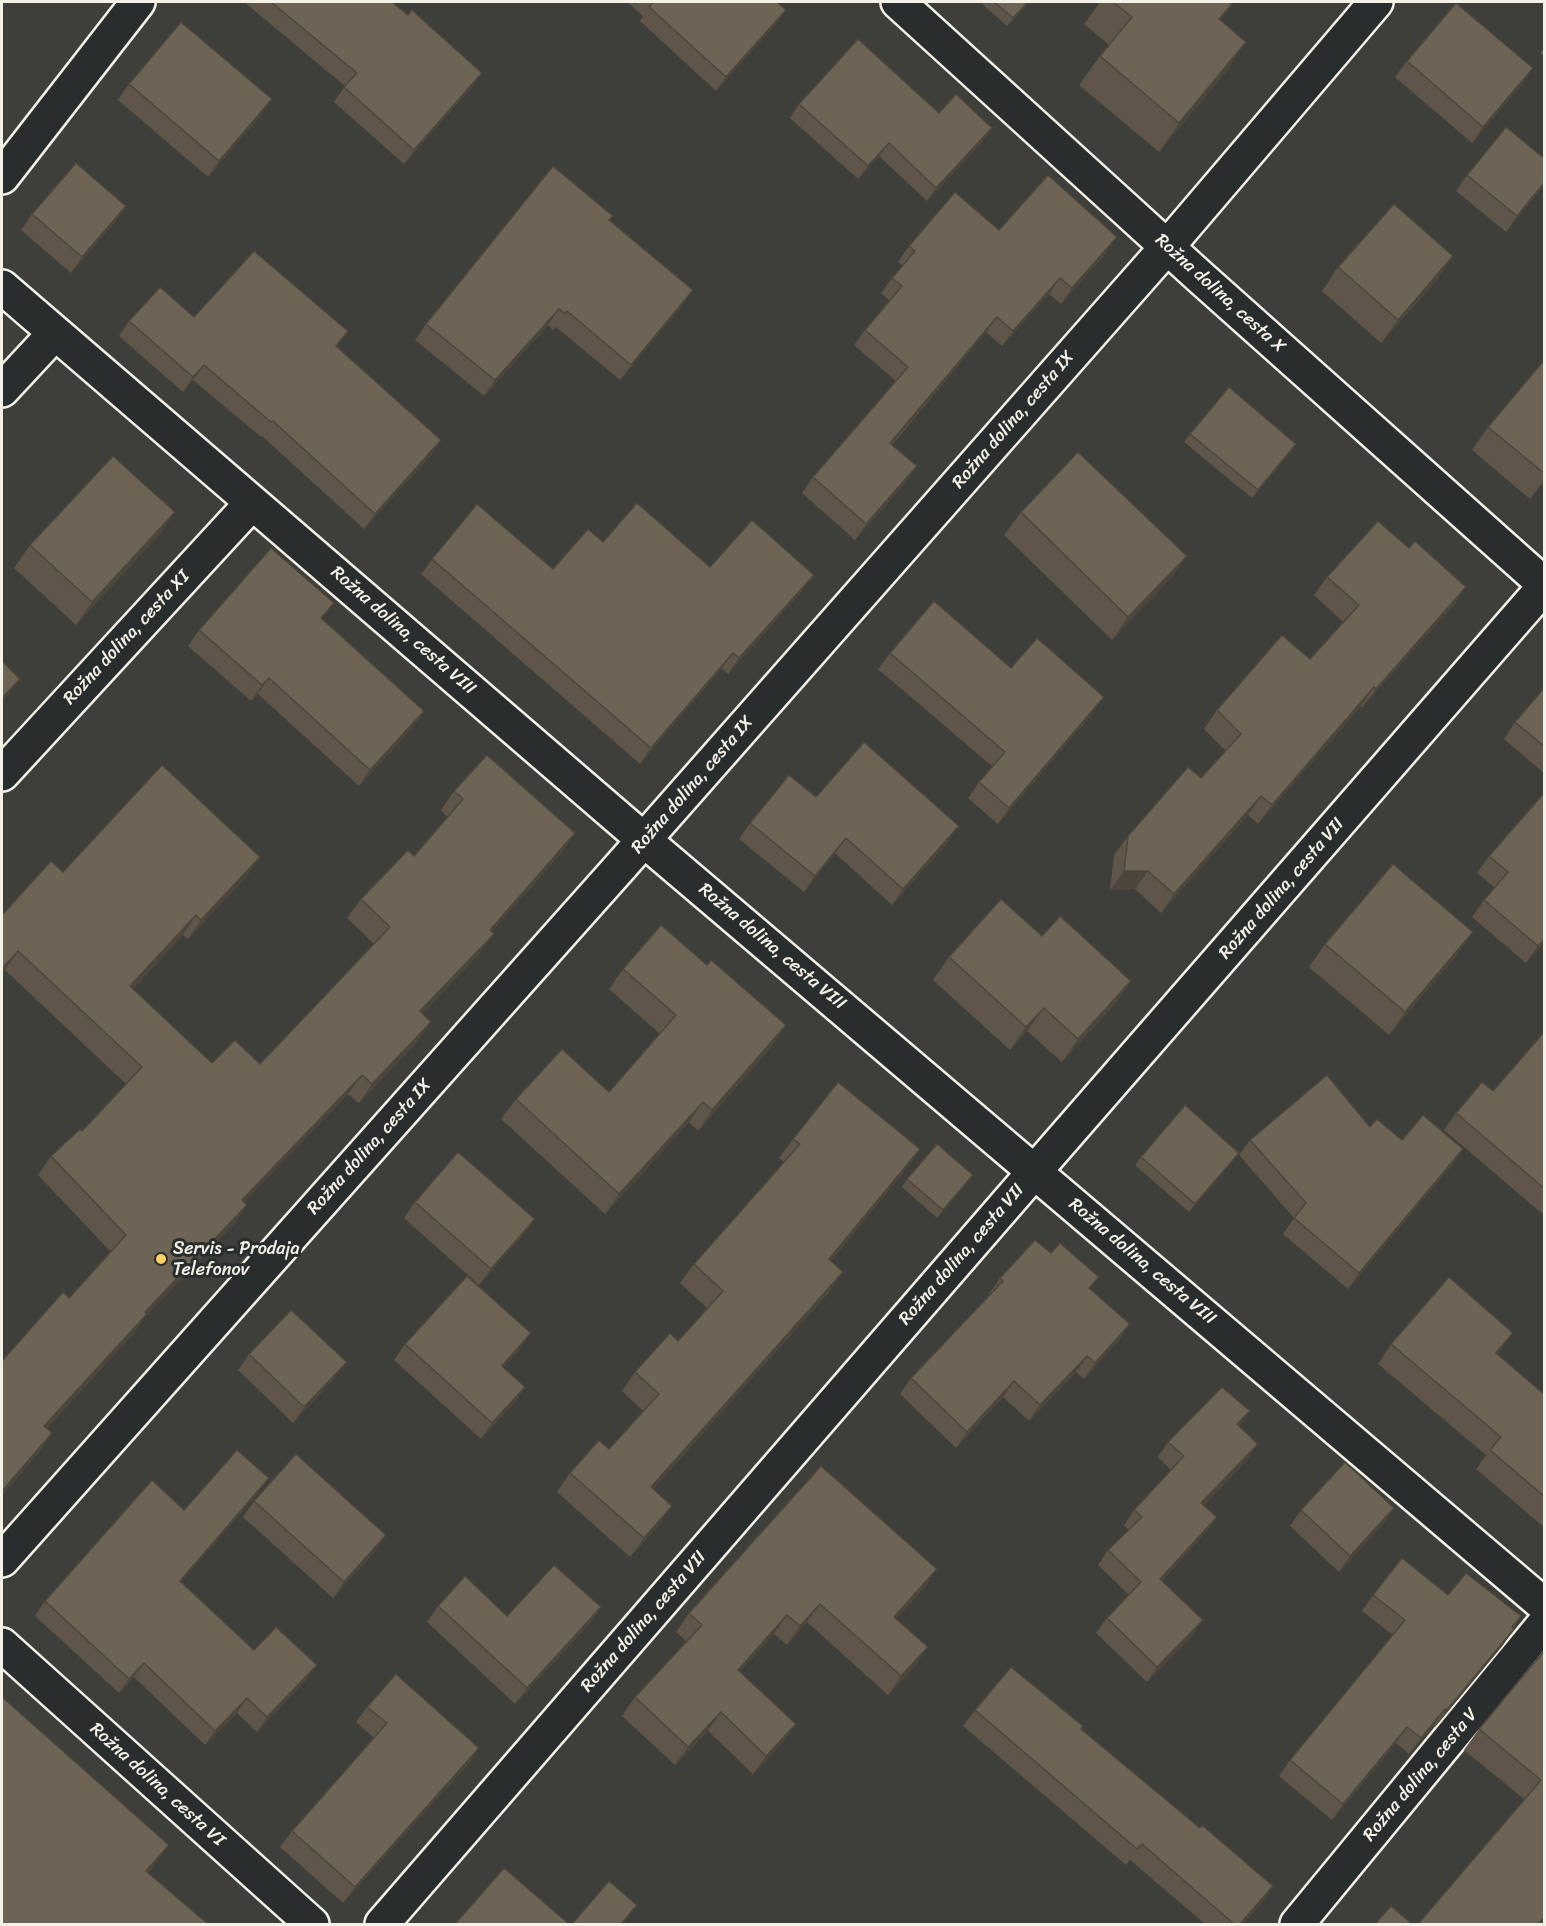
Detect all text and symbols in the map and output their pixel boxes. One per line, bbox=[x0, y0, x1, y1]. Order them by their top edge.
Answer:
street label: Rožna dolina, cesta X bbox=[1150, 230, 1290, 358]
street label: Rožna dolina, cesta IX bbox=[948, 347, 1080, 493]
street label: Rožna dolina, cesta VIII bbox=[326, 562, 480, 700]
street label: Rožna dolina, cesta XI bbox=[59, 566, 195, 710]
street label: Rožna dolina, cesta IX bbox=[627, 712, 759, 858]
street label: Rožna dolina, cesta VII bbox=[1215, 814, 1349, 964]
street label: Rožna dolina, cesta VIII bbox=[694, 879, 850, 1015]
street label: Rožna dolina, cesta IX bbox=[303, 1075, 437, 1219]
street label: Rožna dolina, cesta VII bbox=[895, 1180, 1029, 1330]
street label: Rožna dolina, cesta VIII bbox=[1064, 1194, 1220, 1330]
place label: Servis - Prodaja Telefonov bbox=[173, 1238, 300, 1280]
marker: Servis - Prodaja Telefonov bbox=[154, 1252, 168, 1266]
street label: Rožna dolina, cesta VII bbox=[577, 1547, 711, 1697]
street label: Rožna dolina, cesta V bbox=[1359, 1704, 1483, 1846]
street label: Rožna dolina, cesta VI bbox=[85, 1719, 229, 1851]

